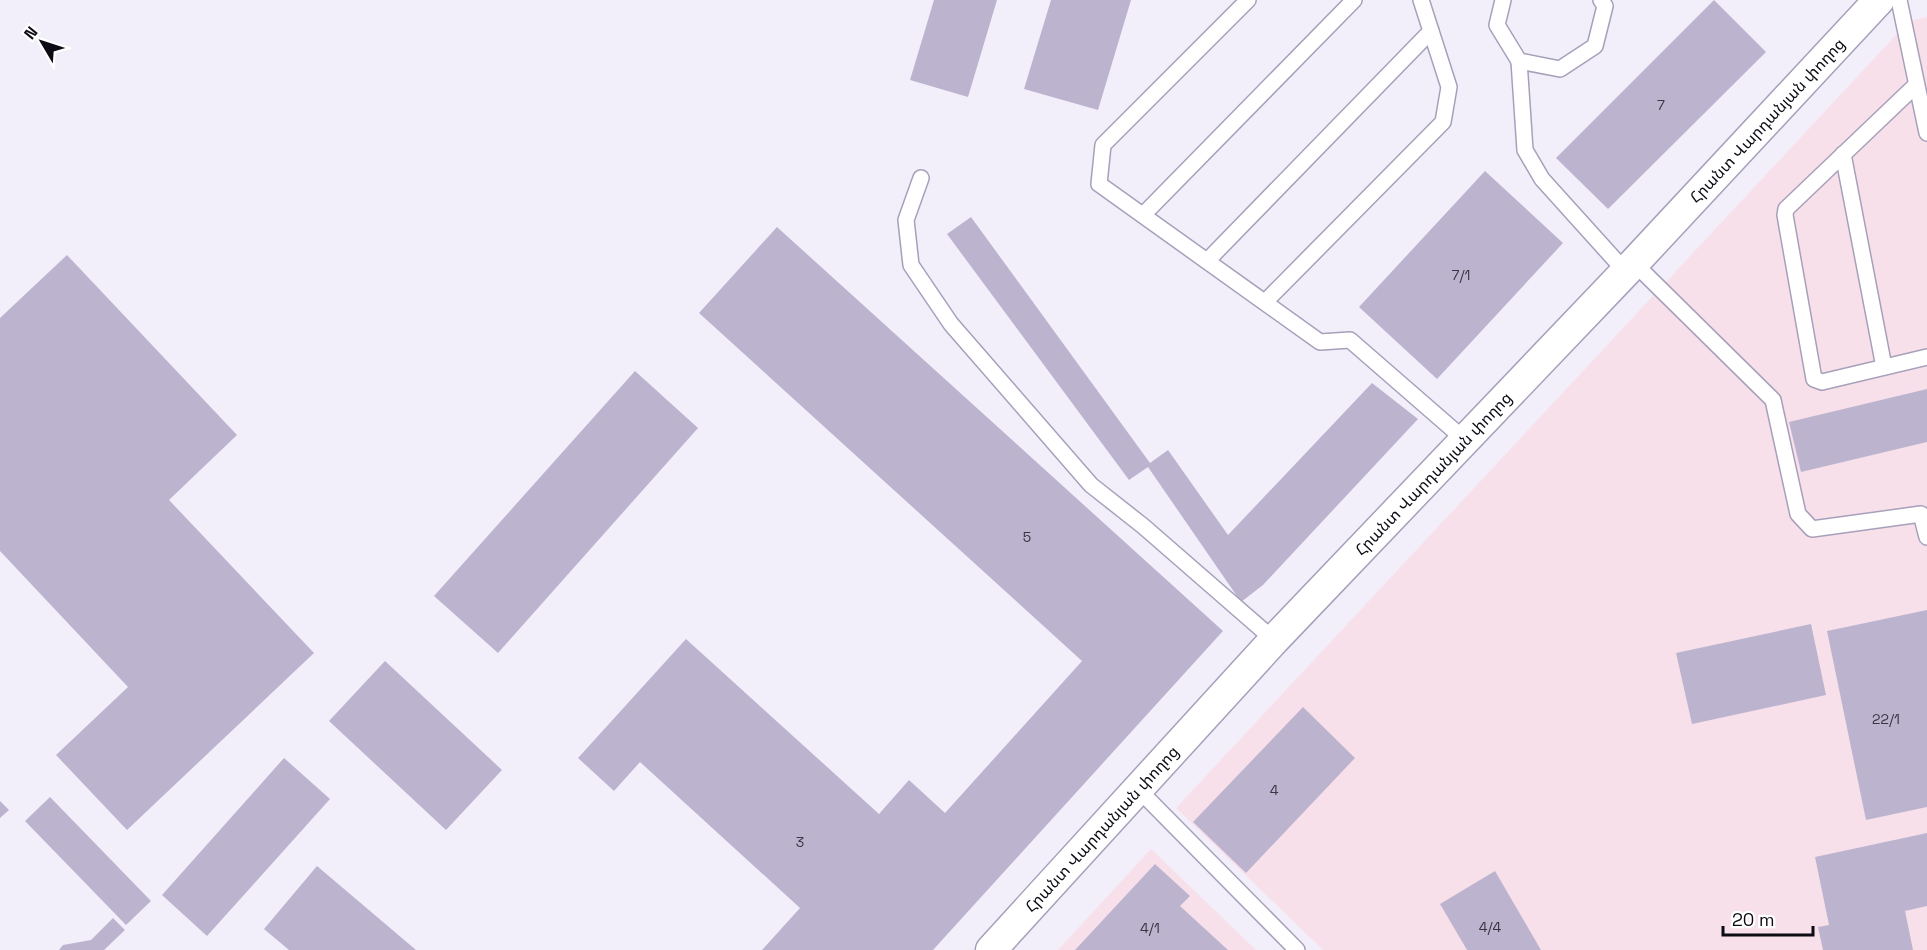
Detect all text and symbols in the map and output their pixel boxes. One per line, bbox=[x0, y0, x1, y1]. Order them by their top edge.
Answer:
north arrow bbox=[12, 12, 72, 72]
text: N bbox=[19, 22, 42, 44]
street label: Հրանտ Վարդանյան փողոց bbox=[1685, 34, 1849, 208]
house number: 7 bbox=[1657, 96, 1665, 114]
house number: 7/1 bbox=[1452, 266, 1470, 284]
street label: Հրանտ Վարդանյան փողոց bbox=[1350, 388, 1516, 560]
house number: 5 bbox=[1023, 528, 1031, 546]
house number: 22/1 bbox=[1872, 710, 1900, 728]
street label: Հրանտ Վարդանյան փողոց bbox=[1021, 741, 1183, 917]
house number: 4 bbox=[1270, 781, 1279, 799]
house number: 3 bbox=[796, 833, 804, 851]
scale bar bbox=[1723, 899, 1813, 937]
text: 20 m bbox=[1732, 908, 1775, 931]
house number: 4/4 bbox=[1479, 918, 1502, 936]
house number: 4/1 bbox=[1140, 919, 1160, 937]

